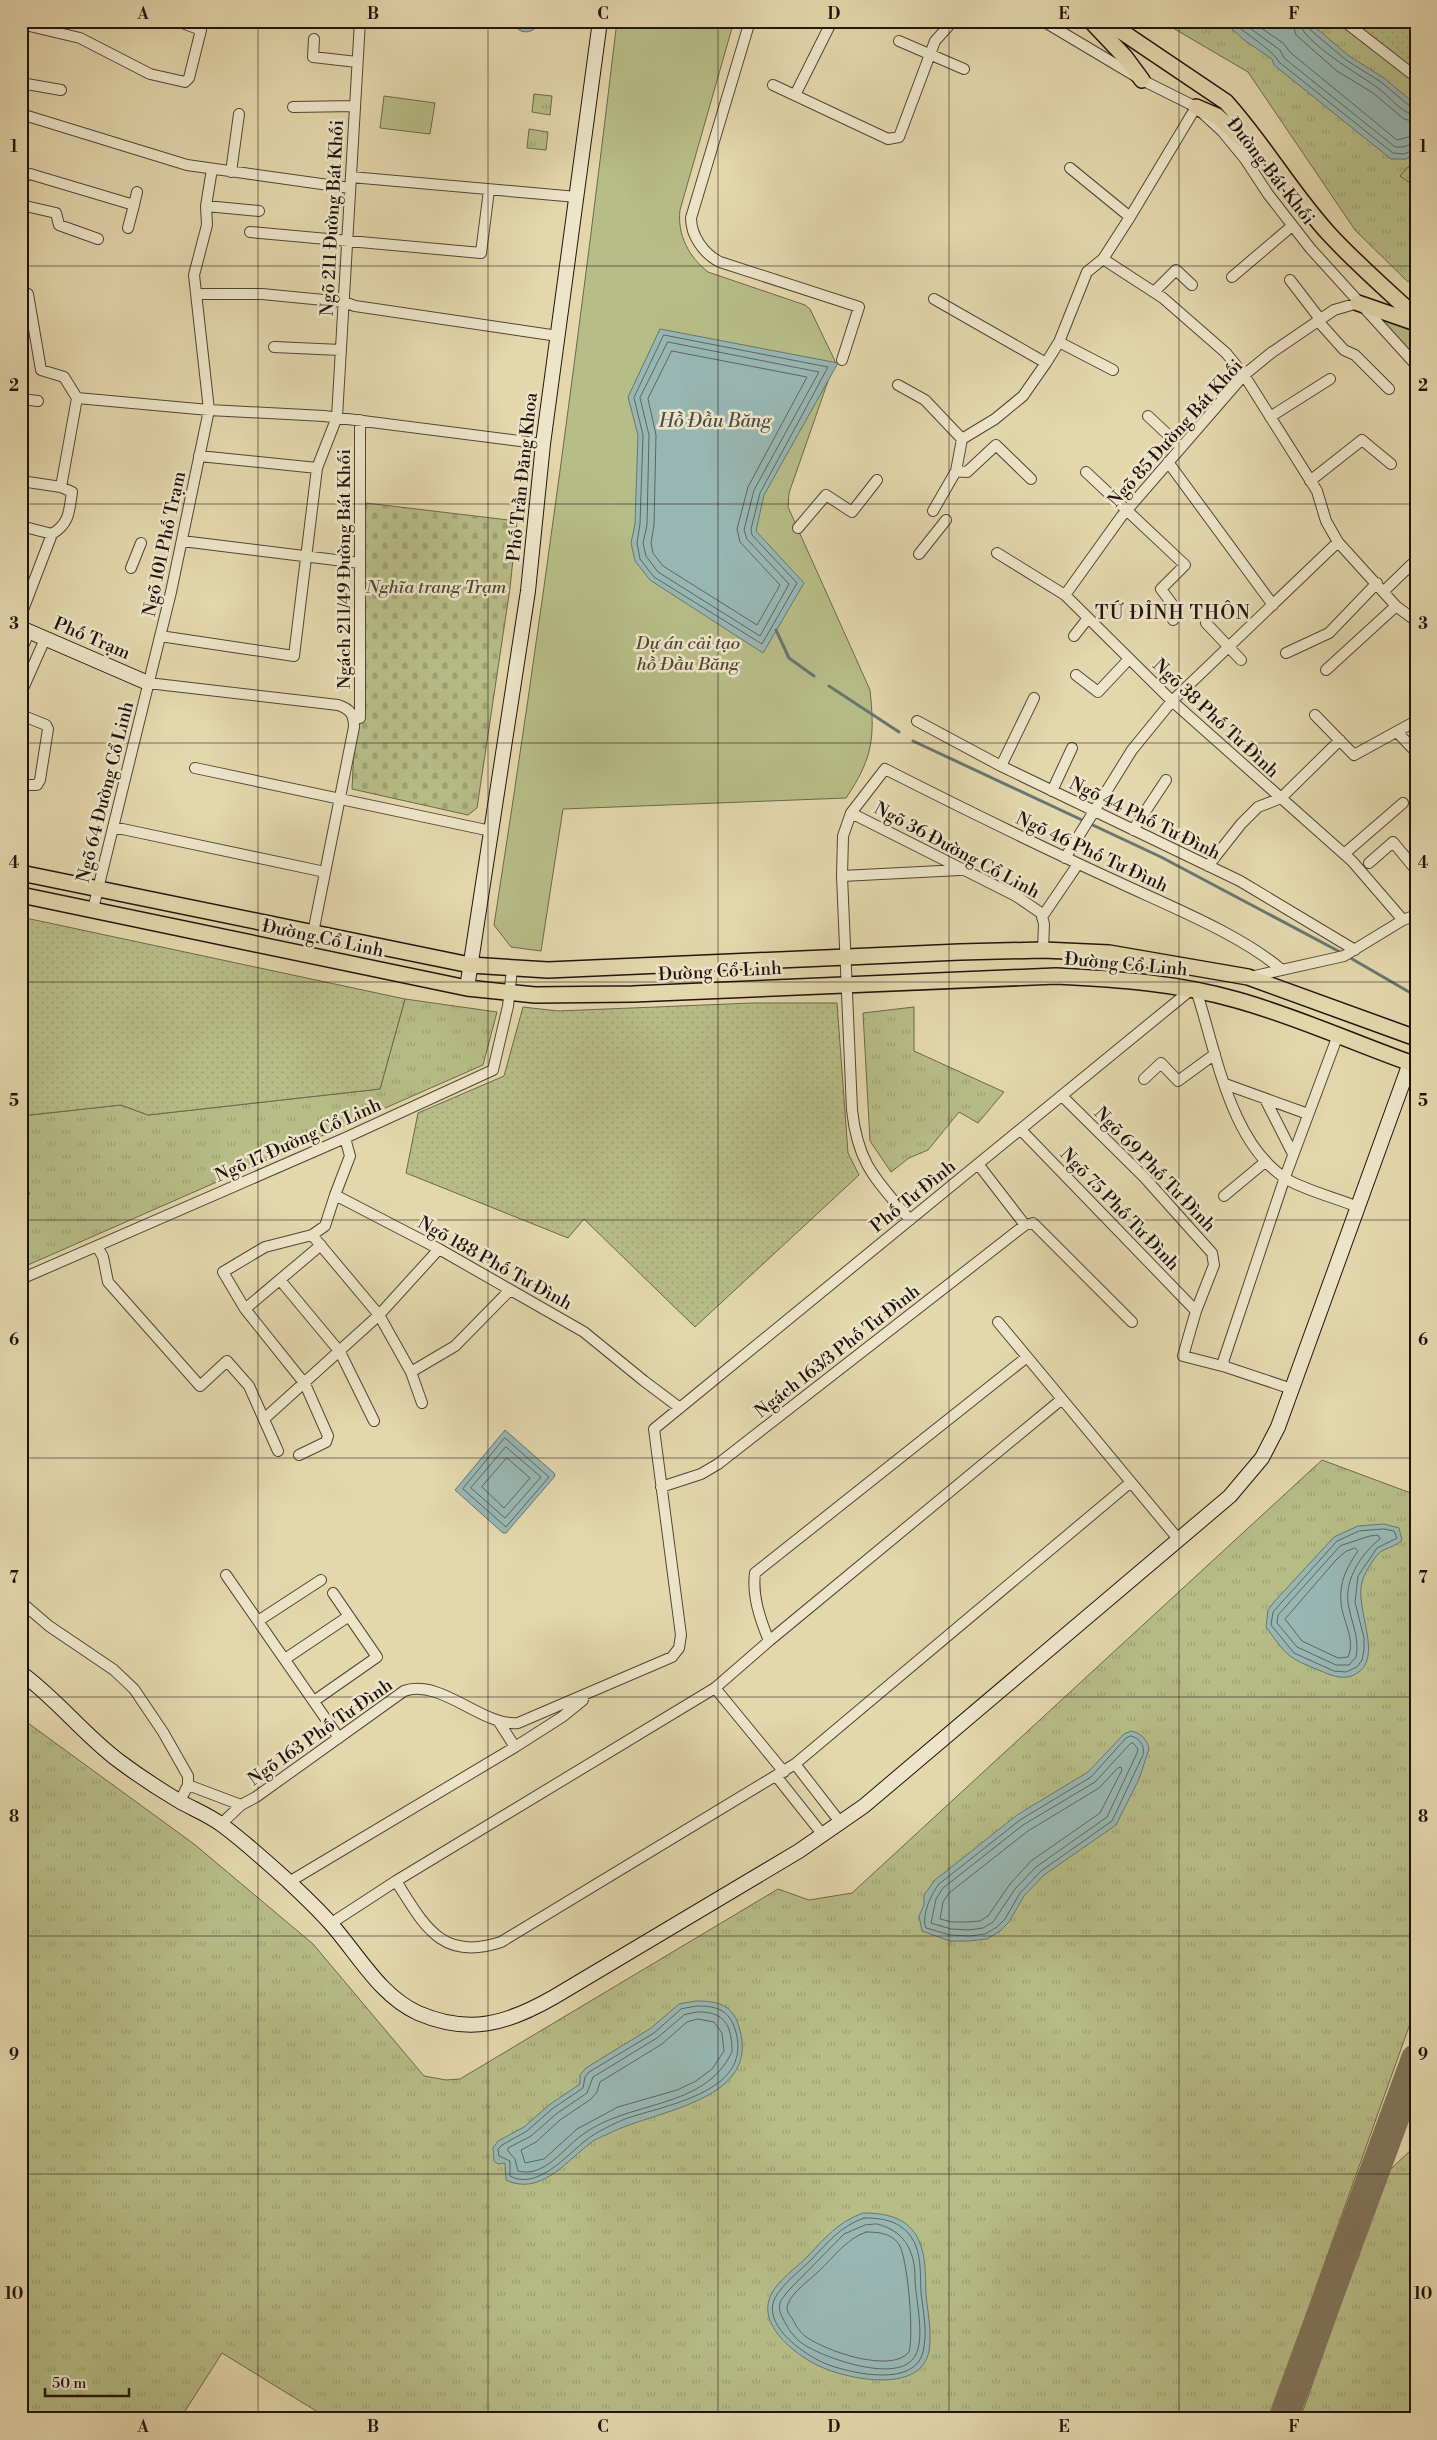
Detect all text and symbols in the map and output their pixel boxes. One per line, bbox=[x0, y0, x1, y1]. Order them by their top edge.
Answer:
text: A bbox=[136, 4, 149, 24]
text: B bbox=[367, 4, 379, 24]
text: C bbox=[597, 4, 609, 24]
text: D bbox=[828, 4, 841, 24]
text: E bbox=[1058, 4, 1070, 24]
text: F bbox=[1288, 4, 1300, 24]
street label: Đường Bát Khối bbox=[1222, 113, 1320, 230]
street label: Ngõ 211 Đường Bát Khối bbox=[316, 119, 349, 317]
text: 1 bbox=[10, 137, 18, 157]
text: 1 bbox=[1419, 137, 1427, 157]
street label: Ngõ 85 Đường Bát Khối bbox=[1103, 355, 1248, 512]
text: 2 bbox=[9, 376, 19, 396]
text: 2 bbox=[1418, 376, 1428, 396]
street label: Phố Trần Đăng Khoa bbox=[502, 390, 543, 563]
water label: Hồ Đầu Băng bbox=[658, 409, 772, 433]
street label: Ngách 211/49 Đường Bát Khối bbox=[333, 449, 356, 689]
street label: Ngõ 101 Phố Trạm bbox=[138, 469, 191, 619]
park label: Nghĩa trang Trạm bbox=[365, 576, 507, 599]
district label: TỨ ĐỈNH THÔN bbox=[1095, 600, 1251, 625]
street label: Phố Trạm bbox=[50, 612, 134, 665]
text: 3 bbox=[9, 614, 19, 634]
text: 3 bbox=[1418, 614, 1428, 634]
park label: Dự án cải tạo hồ Đầu Băng bbox=[635, 632, 740, 676]
street label: Ngõ 38 Phố Tư Đình bbox=[1148, 654, 1284, 783]
street label: Ngõ 64 Đường Cổ Linh bbox=[72, 699, 139, 885]
street label: Ngõ 44 Phố Tư Đình bbox=[1065, 772, 1224, 865]
street label: Ngõ 36 Đường Cổ Linh bbox=[870, 797, 1044, 904]
street label: Ngõ 46 Phố Tư Đình bbox=[1012, 807, 1172, 898]
text: 4 bbox=[9, 853, 20, 873]
text: 4 bbox=[1418, 853, 1429, 873]
street label: Đường Cổ Linh bbox=[260, 914, 386, 963]
street label: Đường Cổ Linh bbox=[1063, 948, 1189, 981]
street label: Đường Cổ Linh bbox=[658, 957, 783, 986]
text: 5 bbox=[9, 1091, 19, 1111]
text: 5 bbox=[1418, 1091, 1428, 1111]
street label: Ngõ 17 Đường Cổ Linh bbox=[211, 1093, 385, 1188]
street label: Ngõ 69 Phố Tư Đình bbox=[1089, 1102, 1221, 1237]
street label: Ngõ 75 Phố Tư Đình bbox=[1055, 1143, 1184, 1276]
street label: Phố Tư Đình bbox=[866, 1155, 961, 1238]
street label: Ngõ 188 Phố Tư Đình bbox=[413, 1211, 576, 1316]
street label: Ngách 163/3 Phố Tư Đình bbox=[750, 1279, 925, 1423]
text: 6 bbox=[9, 1330, 19, 1350]
text: 6 bbox=[1418, 1330, 1428, 1350]
text: 7 bbox=[9, 1568, 19, 1588]
text: 7 bbox=[1418, 1568, 1428, 1588]
street label: Ngõ 163 Phố Tư Đình bbox=[243, 1674, 397, 1791]
text: 8 bbox=[9, 1807, 19, 1827]
text: 8 bbox=[1418, 1807, 1428, 1827]
text: 9 bbox=[9, 2045, 19, 2065]
text: 9 bbox=[1418, 2045, 1428, 2065]
text: 10 bbox=[5, 2284, 23, 2304]
text: 10 bbox=[1414, 2284, 1432, 2304]
scale bar bbox=[45, 2365, 129, 2397]
text: 50 m bbox=[52, 2374, 86, 2393]
text: A bbox=[136, 2417, 149, 2437]
text: B bbox=[367, 2417, 379, 2437]
text: C bbox=[597, 2417, 609, 2437]
text: D bbox=[828, 2417, 841, 2437]
text: E bbox=[1058, 2417, 1070, 2437]
text: F bbox=[1288, 2417, 1300, 2437]

